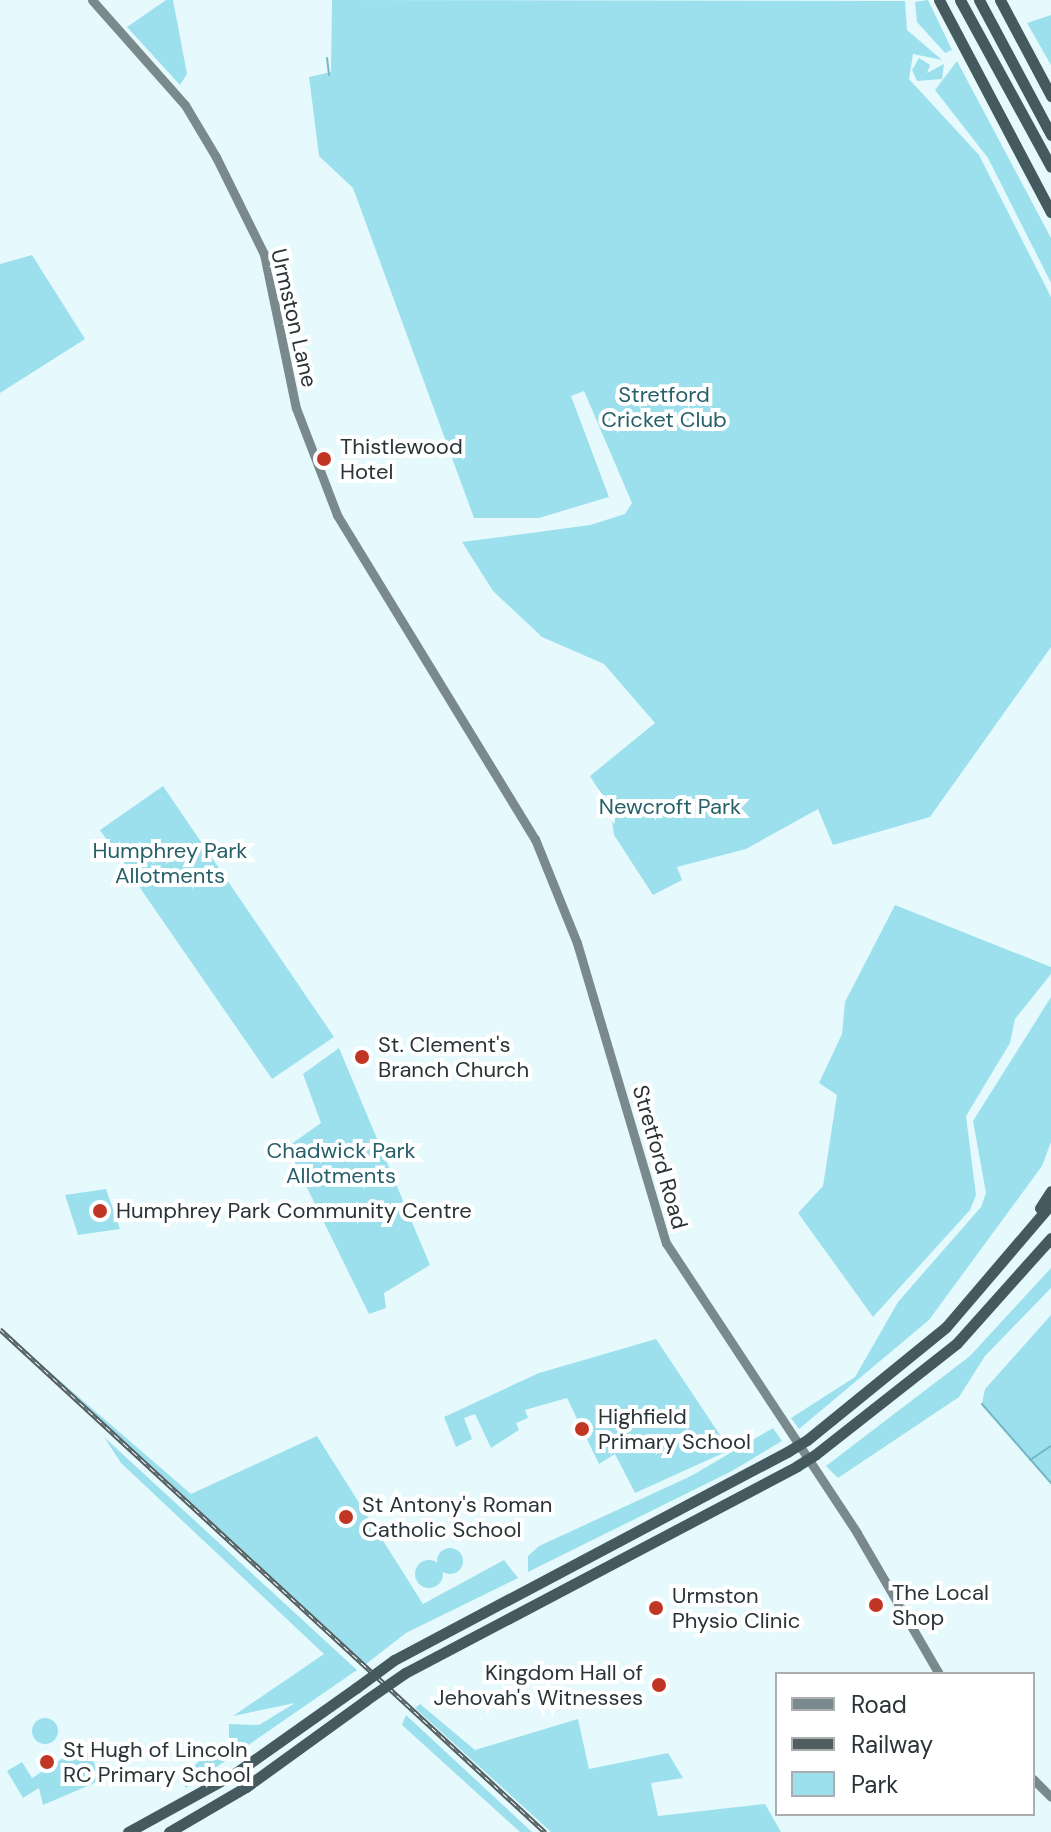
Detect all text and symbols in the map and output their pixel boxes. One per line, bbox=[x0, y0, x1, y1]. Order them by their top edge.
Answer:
street label: Urmston Lane bbox=[265, 246, 323, 390]
park label: Stretford Cricket Club bbox=[601, 381, 727, 432]
place label: Thistlewood Hotel bbox=[340, 433, 463, 484]
marker: Thistlewood Hotel bbox=[315, 450, 333, 468]
park label: Newcroft Park bbox=[599, 794, 741, 820]
park label: Humphrey Park Allotments bbox=[93, 837, 247, 888]
place label: St. Clement's Branch Church bbox=[378, 1031, 529, 1082]
marker: St. Clement's Branch Church bbox=[353, 1048, 371, 1066]
street label: Stretford Road bbox=[627, 1082, 693, 1232]
park label: Chadwick Park Allotments bbox=[266, 1137, 416, 1188]
place label: Humphrey Park Community Centre bbox=[116, 1198, 472, 1224]
marker: Humphrey Park Community Centre bbox=[91, 1202, 109, 1220]
place label: Highfield Primary School bbox=[598, 1403, 751, 1454]
marker: Highfield Primary School bbox=[573, 1420, 591, 1438]
place label: St Antony's Roman Catholic School bbox=[362, 1491, 552, 1542]
marker: St Antony's Roman Catholic School bbox=[337, 1508, 355, 1526]
place label: The Local Shop bbox=[892, 1579, 989, 1630]
place label: Urmston Physio Clinic bbox=[672, 1582, 800, 1634]
marker: The Local Shop bbox=[867, 1596, 885, 1614]
marker: Urmston Physio Clinic bbox=[647, 1599, 665, 1617]
place label: Kingdom Hall of Jehovah's Witnesses bbox=[433, 1659, 643, 1710]
legend bbox=[775, 1672, 1035, 1816]
marker: Kingdom Hall of Jehovah's Witnesses bbox=[650, 1676, 668, 1694]
text: Road bbox=[851, 1689, 907, 1720]
text: Railway bbox=[851, 1729, 933, 1760]
place label: St Hugh of Lincoln RC Primary School bbox=[63, 1736, 251, 1788]
marker: St Hugh of Lincoln RC Primary School bbox=[38, 1753, 56, 1771]
text: Park bbox=[851, 1769, 898, 1800]

